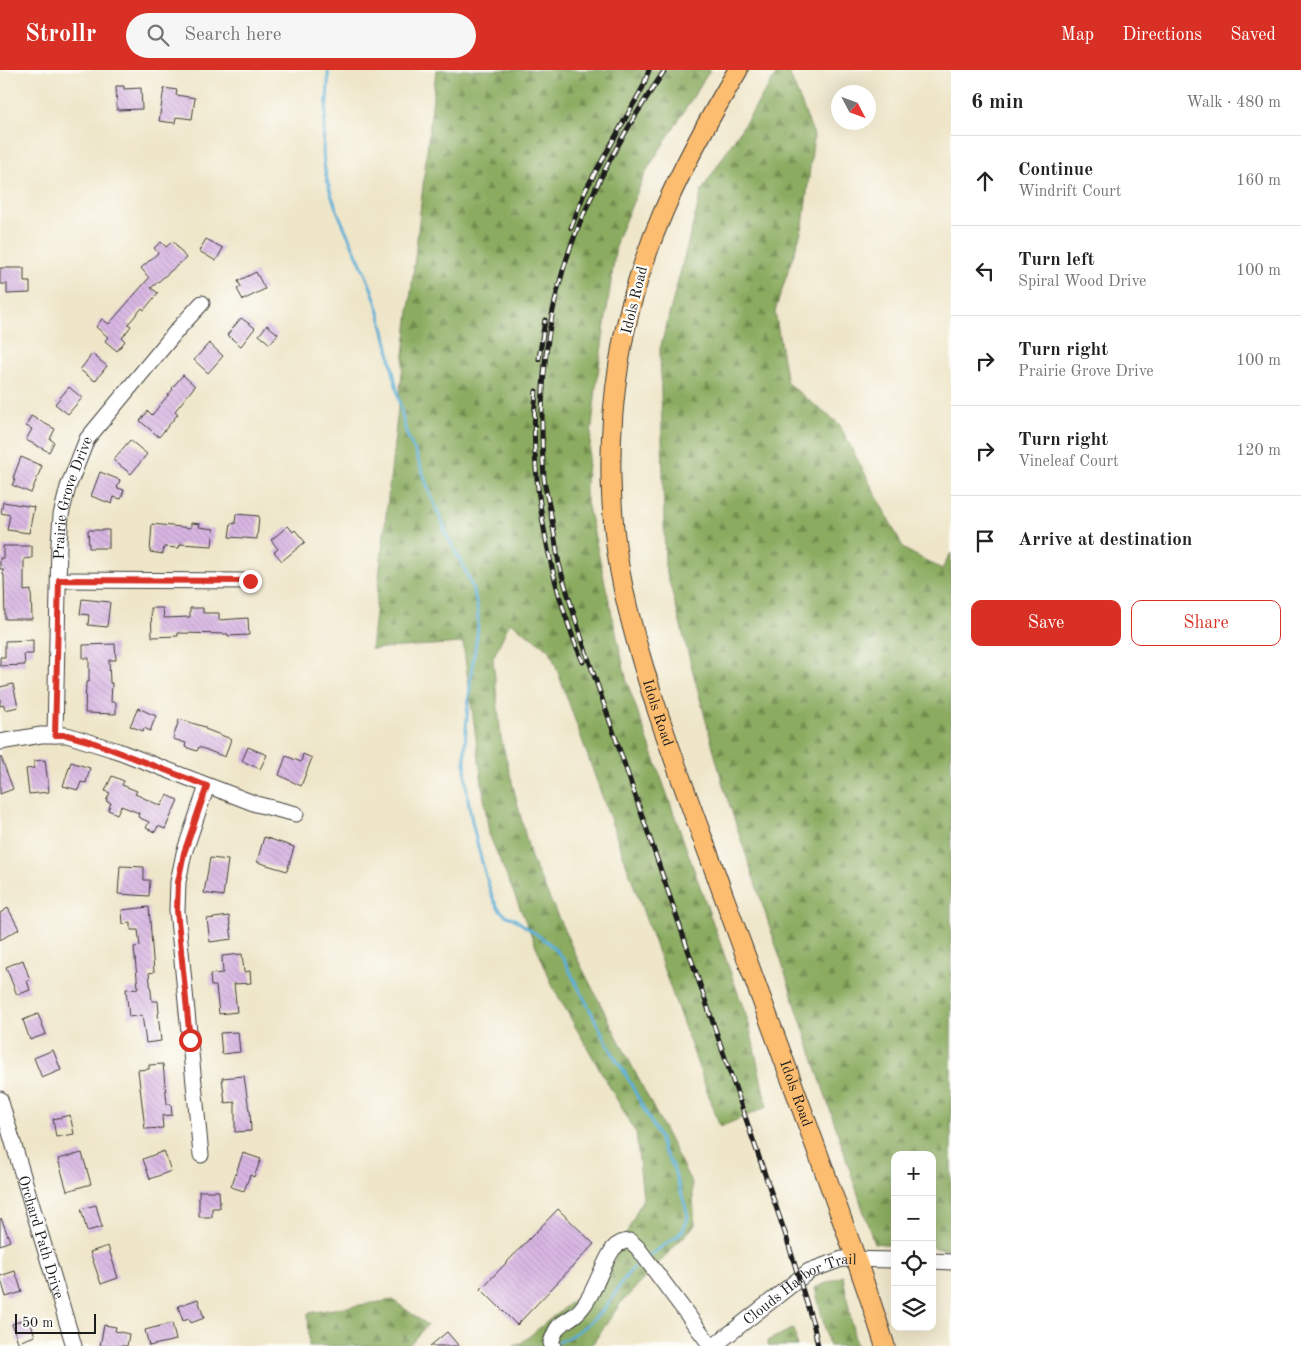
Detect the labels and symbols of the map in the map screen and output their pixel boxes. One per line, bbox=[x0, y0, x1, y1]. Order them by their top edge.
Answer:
north arrow bbox=[831, 85, 876, 130]
street label: Idols Road bbox=[620, 265, 651, 336]
street label: Prairie Grove Drive bbox=[53, 435, 96, 560]
route end bbox=[239, 570, 262, 593]
street label: Idols Road bbox=[639, 678, 675, 749]
route start bbox=[179, 1029, 202, 1052]
street label: Idols Road bbox=[776, 1059, 814, 1129]
street label: Orchard Path Drive bbox=[14, 1174, 65, 1301]
street label: Clouds Harbor Trail bbox=[741, 1253, 857, 1329]
scale bar bbox=[15, 1311, 96, 1334]

